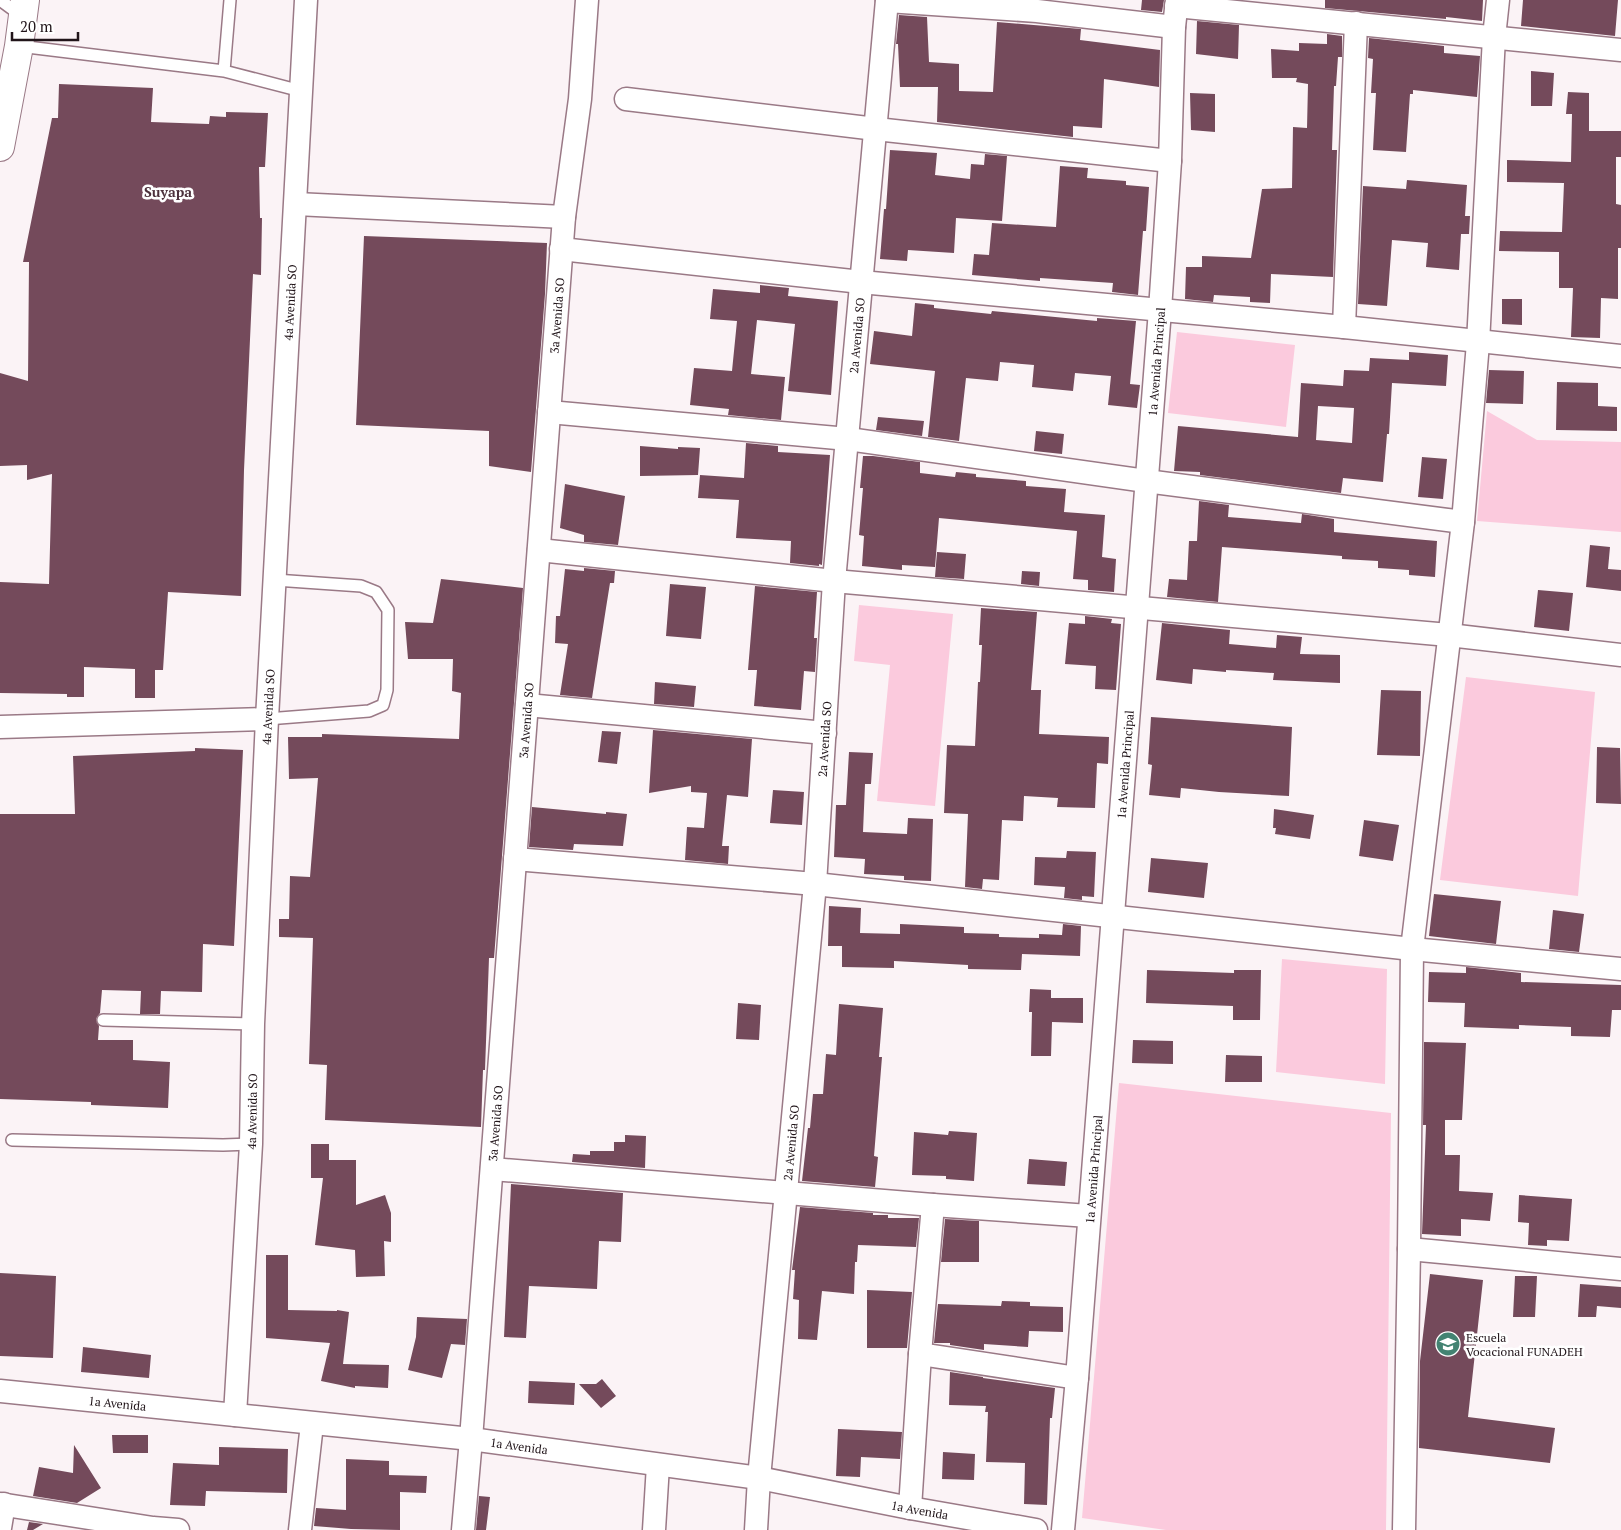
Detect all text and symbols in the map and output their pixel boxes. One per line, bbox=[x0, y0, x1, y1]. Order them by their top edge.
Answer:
scale bar bbox=[12, 10, 79, 42]
text: 20 m bbox=[20, 16, 53, 36]
district label: Suyapa bbox=[144, 182, 192, 201]
street label: 4a Avenida SO bbox=[280, 264, 299, 341]
street label: 3a Avenida SO bbox=[546, 277, 567, 354]
street label: 2a Avenida SO bbox=[845, 297, 867, 374]
street label: 1a Avenida Principal bbox=[1144, 306, 1168, 417]
street label: 4a Avenida SO bbox=[258, 668, 277, 745]
street label: 3a Avenida SO bbox=[515, 682, 536, 759]
street label: 2a Avenida SO bbox=[814, 700, 834, 777]
street label: 1a Avenida Principal bbox=[1113, 709, 1136, 819]
street label: 4a Avenida SO bbox=[243, 1073, 260, 1150]
street label: 3a Avenida SO bbox=[485, 1085, 505, 1162]
street label: 2a Avenida SO bbox=[780, 1104, 802, 1181]
street label: 1a Avenida Principal bbox=[1082, 1114, 1105, 1224]
place label: Escuela Vocacional FUNADEH bbox=[1466, 1330, 1583, 1359]
school or university icon: Escuela Vocacional FUNADEH bbox=[1435, 1331, 1461, 1357]
street label: 1a Avenida bbox=[88, 1393, 147, 1413]
street label: 1a Avenida bbox=[489, 1434, 549, 1457]
street label: 1a Avenida bbox=[890, 1497, 950, 1522]

